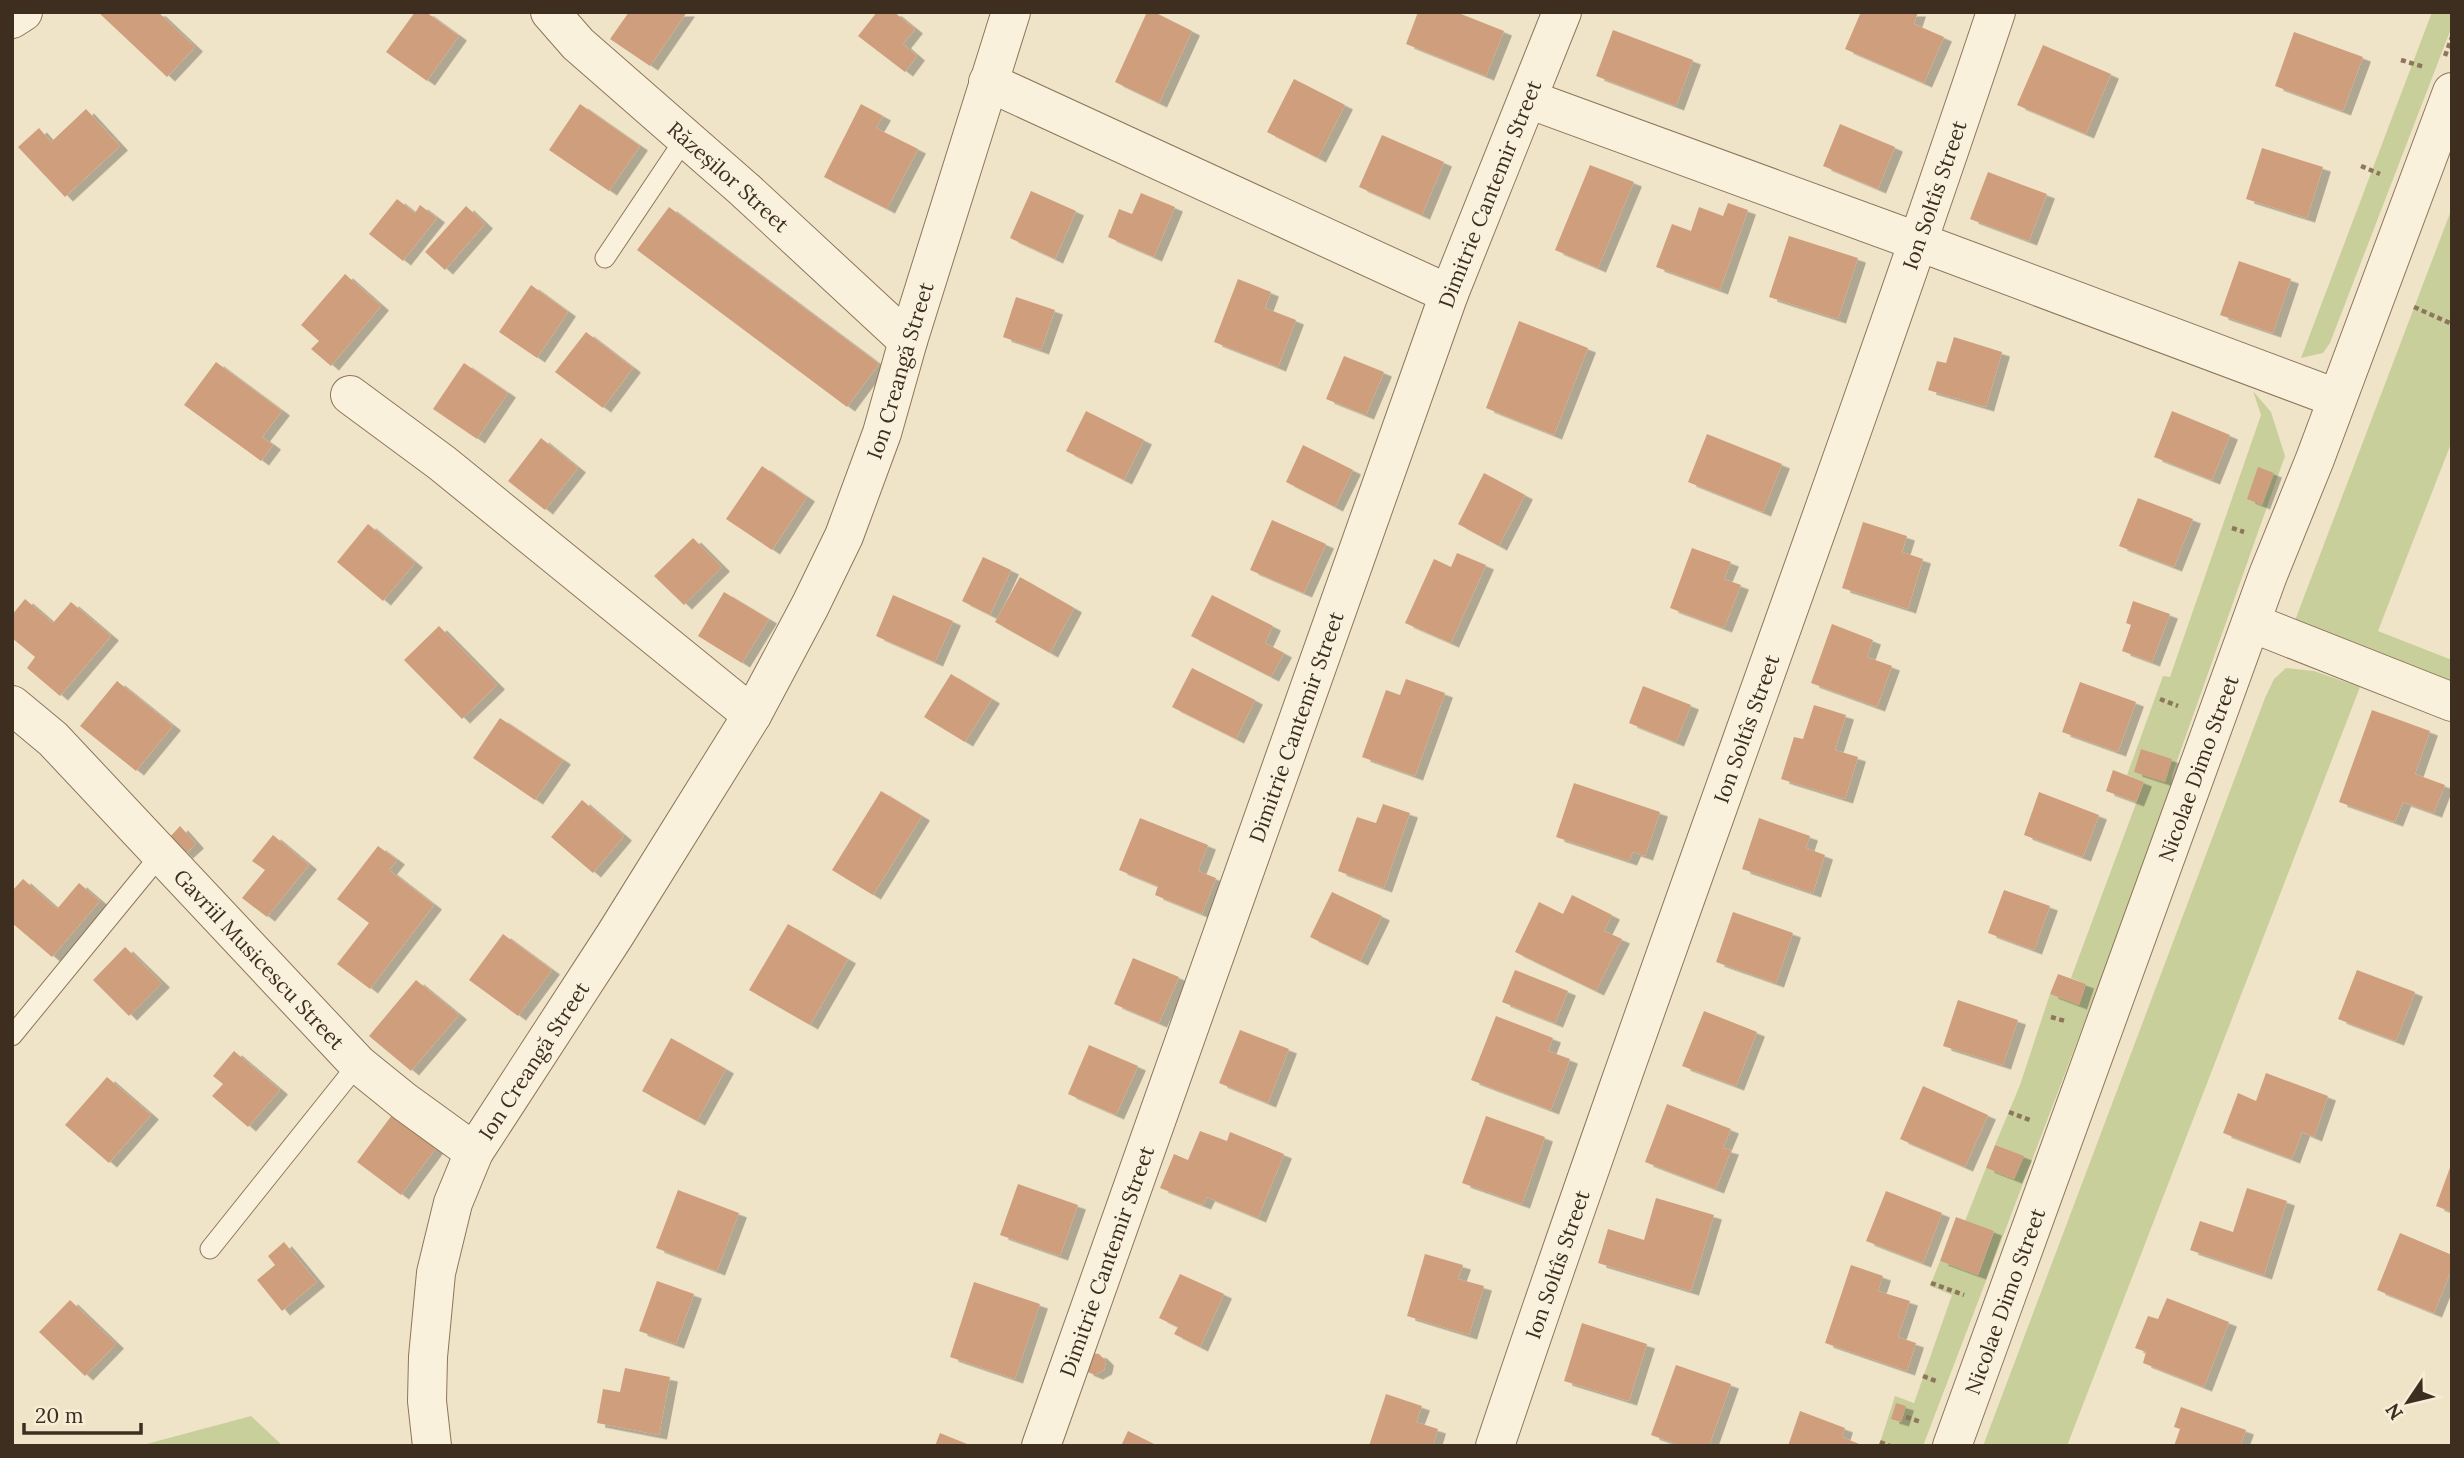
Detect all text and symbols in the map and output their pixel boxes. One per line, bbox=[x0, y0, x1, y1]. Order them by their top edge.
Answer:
street label: Dimitrie Cantemir Street bbox=[1432, 75, 1547, 311]
street label: Răzeșilor Street bbox=[662, 115, 796, 238]
street label: Ion Soltîs Street bbox=[1896, 116, 1972, 273]
street label: Ion Creangă Street bbox=[860, 278, 939, 463]
street label: Dimitrie Cantemir Street bbox=[1242, 607, 1349, 846]
street label: Ion Soltîs Street bbox=[1707, 650, 1785, 807]
street label: Nicolae Dimo Street bbox=[2152, 670, 2244, 865]
street label: Gavriil Musicescu Street bbox=[168, 863, 351, 1056]
street label: Ion Creangă Street bbox=[472, 976, 595, 1145]
street label: Dimitrie Cantemir Street bbox=[1053, 1141, 1160, 1380]
street label: Ion Soltîs Street bbox=[1519, 1185, 1595, 1342]
street label: Nicolae Dimo Street bbox=[1958, 1203, 2051, 1398]
north arrow bbox=[2373, 1367, 2443, 1437]
scale bar bbox=[24, 1392, 142, 1436]
text: N bbox=[2380, 1399, 2408, 1425]
text: 20 m bbox=[35, 1402, 84, 1429]

